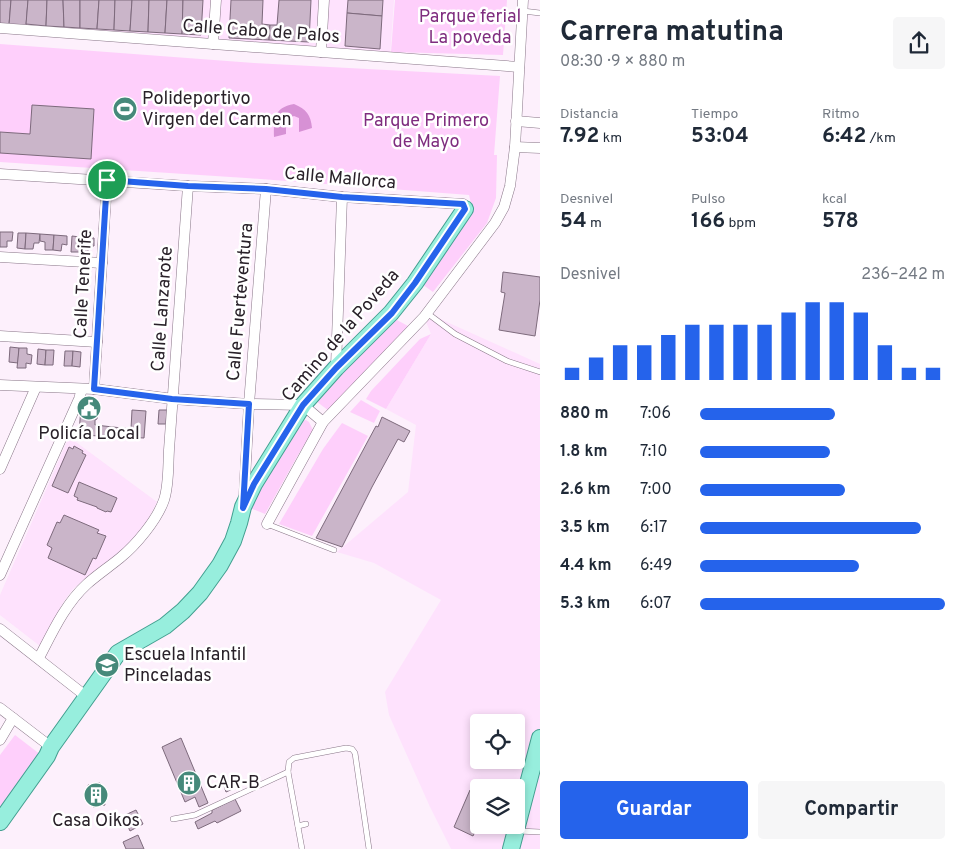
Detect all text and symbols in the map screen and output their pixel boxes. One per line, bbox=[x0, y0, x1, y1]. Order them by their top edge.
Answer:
park label: Parque ferial La poveda bbox=[419, 6, 521, 50]
street label: Calle Cabo de Palos bbox=[182, 15, 340, 49]
text: Carrera matutina bbox=[560, 15, 784, 51]
button: share bbox=[893, 17, 945, 69]
text: 08:30 · 9 × 880 m bbox=[560, 52, 685, 72]
place label: Polideportivo Virgen del Carmen bbox=[142, 88, 292, 132]
sports icon: Polideportivo Virgen del Carmen bbox=[112, 96, 138, 122]
text: Distancia bbox=[560, 106, 618, 123]
text: Tiempo bbox=[691, 106, 738, 123]
text: Ritmo bbox=[822, 106, 859, 123]
park label: Parque Primero de Mayo bbox=[363, 110, 489, 154]
text: 7.92 bbox=[560, 123, 599, 150]
text: 53:04 bbox=[691, 123, 749, 150]
text: 6:42 bbox=[822, 123, 866, 150]
text: km bbox=[599, 130, 622, 147]
text: /km bbox=[866, 130, 896, 147]
pin bbox=[86, 159, 128, 201]
street label: Calle Mallorca bbox=[283, 163, 397, 195]
icon: arrive bbox=[93, 166, 121, 194]
text: Desnivel bbox=[560, 191, 613, 208]
text: Pulso bbox=[691, 191, 725, 208]
text: kcal bbox=[822, 191, 847, 208]
text: 54 bbox=[560, 208, 587, 235]
text: 166 bbox=[691, 208, 725, 235]
text: 578 bbox=[822, 208, 859, 235]
text: m bbox=[587, 215, 602, 232]
text: bpm bbox=[725, 215, 756, 232]
street label: Calle Fuerteventura bbox=[223, 222, 259, 382]
street label: Calle Tenerife bbox=[70, 229, 98, 339]
street label: Calle Lanzarote bbox=[147, 245, 179, 373]
street label: Camino de la Poveda bbox=[277, 265, 405, 407]
text: Desnivel bbox=[560, 265, 621, 285]
text: 236–242 m bbox=[861, 265, 945, 285]
public building icon: Policía Local bbox=[76, 395, 102, 421]
text: 880 m bbox=[560, 404, 608, 424]
text: 7:06 bbox=[640, 404, 671, 424]
place label: Policía Local bbox=[38, 423, 140, 446]
text: 1.8 km bbox=[560, 442, 607, 462]
text: 7:10 bbox=[640, 442, 668, 462]
text: 2.6 km bbox=[560, 480, 611, 500]
text: 7:00 bbox=[640, 480, 672, 500]
text: 3.5 km bbox=[560, 518, 610, 538]
text: 6:17 bbox=[640, 518, 667, 538]
text: 4.4 km bbox=[560, 556, 611, 576]
text: 6:49 bbox=[640, 556, 672, 576]
text: 5.3 km bbox=[560, 594, 610, 614]
text: 6:07 bbox=[640, 594, 671, 614]
place label: Escuela Infantil Pinceladas bbox=[124, 644, 246, 688]
school or university icon: Escuela Infantil Pinceladas bbox=[94, 652, 120, 678]
map controls bbox=[470, 714, 525, 834]
button: locate bbox=[470, 714, 525, 769]
building icon: CAR-B bbox=[176, 770, 202, 796]
place label: CAR-B bbox=[206, 772, 260, 795]
button: layers bbox=[470, 779, 525, 834]
button: Guardar bbox=[560, 781, 748, 839]
button: Compartir bbox=[758, 781, 945, 839]
building icon: Casa Oikos bbox=[83, 782, 109, 808]
place label: Casa Oikos bbox=[52, 810, 140, 833]

